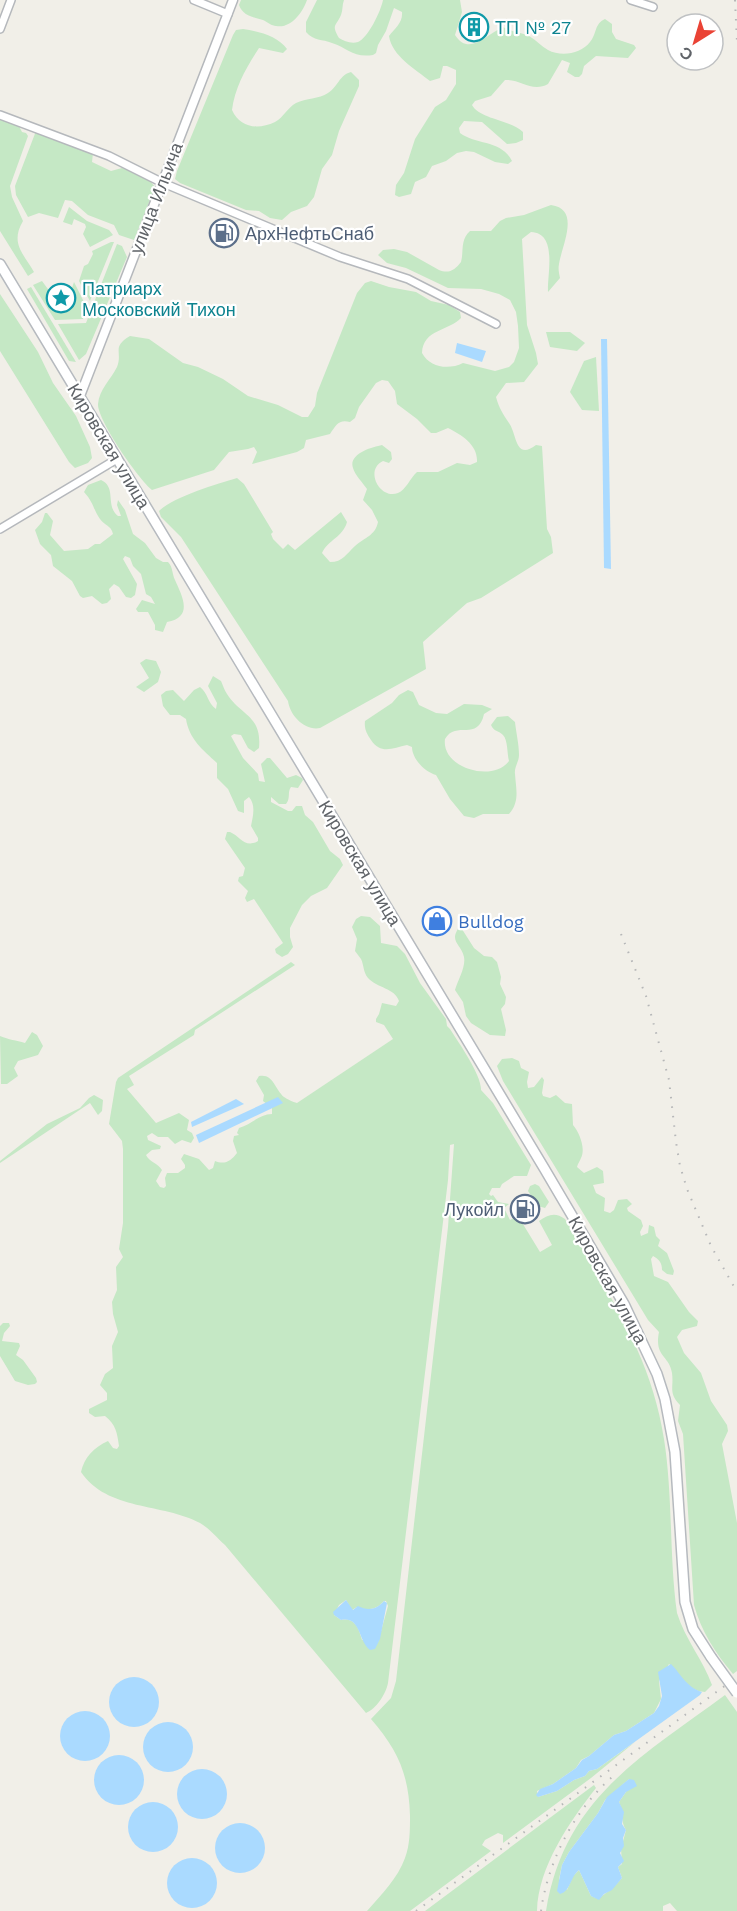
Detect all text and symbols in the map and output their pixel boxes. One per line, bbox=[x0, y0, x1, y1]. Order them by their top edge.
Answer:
building icon: ТП № 27 bbox=[458, 11, 490, 43]
north arrow bbox=[665, 12, 725, 72]
place label: ТП № 27 bbox=[495, 17, 571, 38]
text: С bbox=[676, 42, 697, 65]
street label: улица Ильича bbox=[125, 138, 187, 257]
fuel station icon: АрхНефтьСнаб bbox=[208, 217, 240, 249]
place label: АрхНефтьСнаб bbox=[245, 223, 374, 244]
place label: Патриарх Московский Тихон bbox=[82, 278, 236, 320]
place icon: Патриарх Московский Тихон bbox=[45, 282, 77, 314]
street label: Кировская улица bbox=[63, 379, 155, 513]
street label: Кировская улица bbox=[314, 796, 406, 930]
shop icon: Bulldog bbox=[421, 905, 453, 937]
place label: Bulldog bbox=[458, 911, 524, 932]
fuel station icon: Лукойл bbox=[509, 1193, 541, 1225]
place label: Лукойл bbox=[444, 1199, 504, 1220]
street label: Кировская улица bbox=[564, 1213, 652, 1348]

